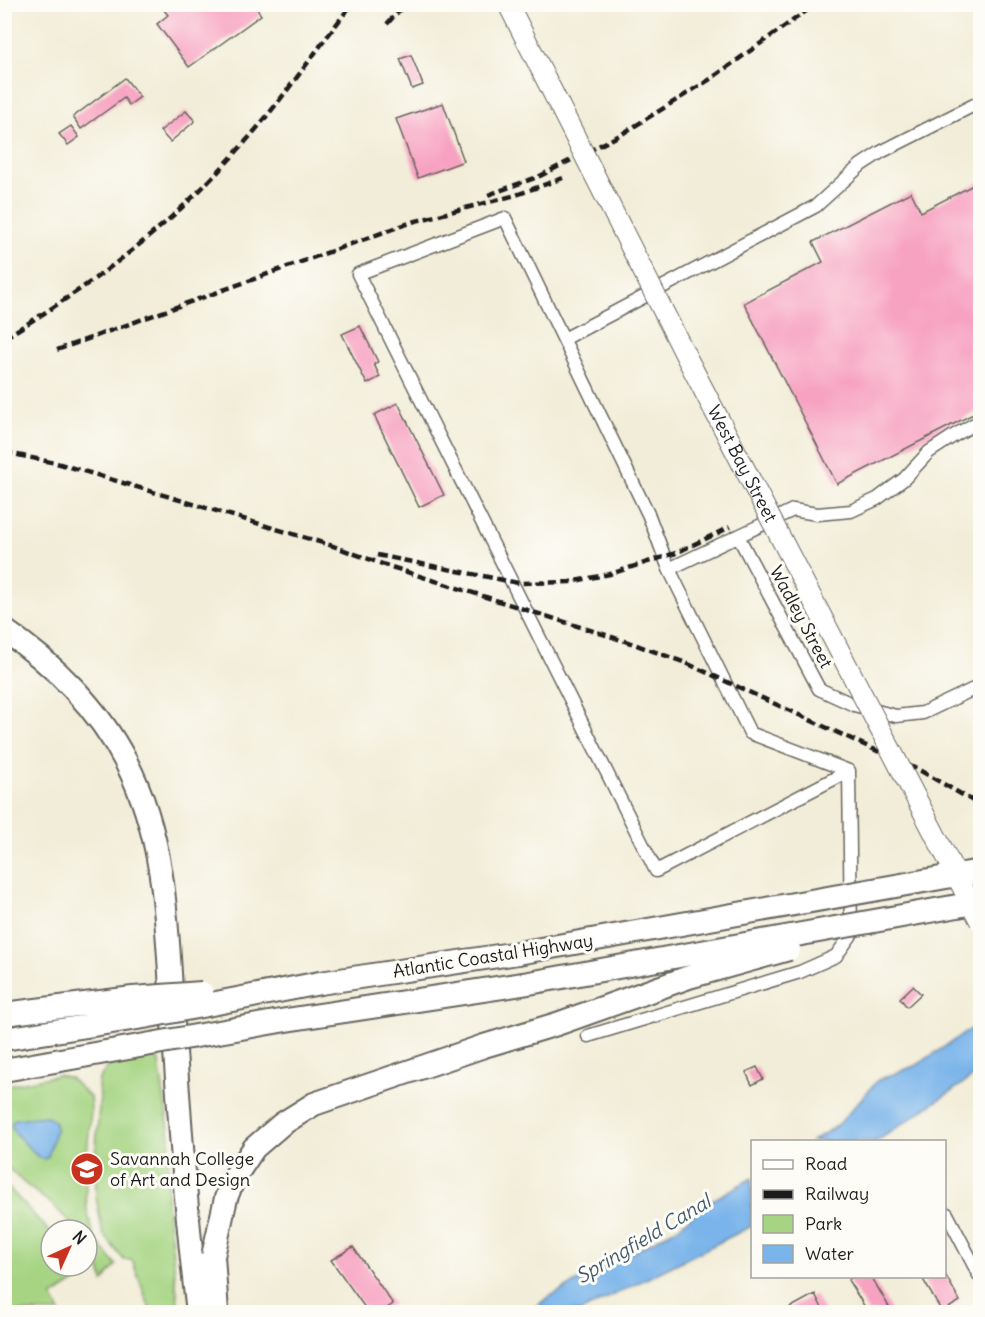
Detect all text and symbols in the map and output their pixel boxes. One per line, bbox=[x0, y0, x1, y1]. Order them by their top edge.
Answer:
street label: West Bay Street bbox=[703, 401, 782, 526]
street label: Wadley Street bbox=[765, 562, 838, 672]
street label: Atlantic Coastal Highway bbox=[391, 928, 595, 983]
legend bbox=[751, 1140, 946, 1278]
place label: Savannah College of Art and Design bbox=[110, 1147, 254, 1191]
school or university icon: Savannah College of Art and Design bbox=[69, 1151, 105, 1187]
text: Road bbox=[805, 1152, 848, 1175]
text: Railway bbox=[805, 1182, 869, 1205]
water label: Springfield Canal bbox=[571, 1187, 717, 1289]
text: Park bbox=[805, 1212, 842, 1235]
north arrow bbox=[39, 1218, 99, 1278]
text: N bbox=[69, 1226, 91, 1248]
text: Water bbox=[805, 1242, 855, 1265]

